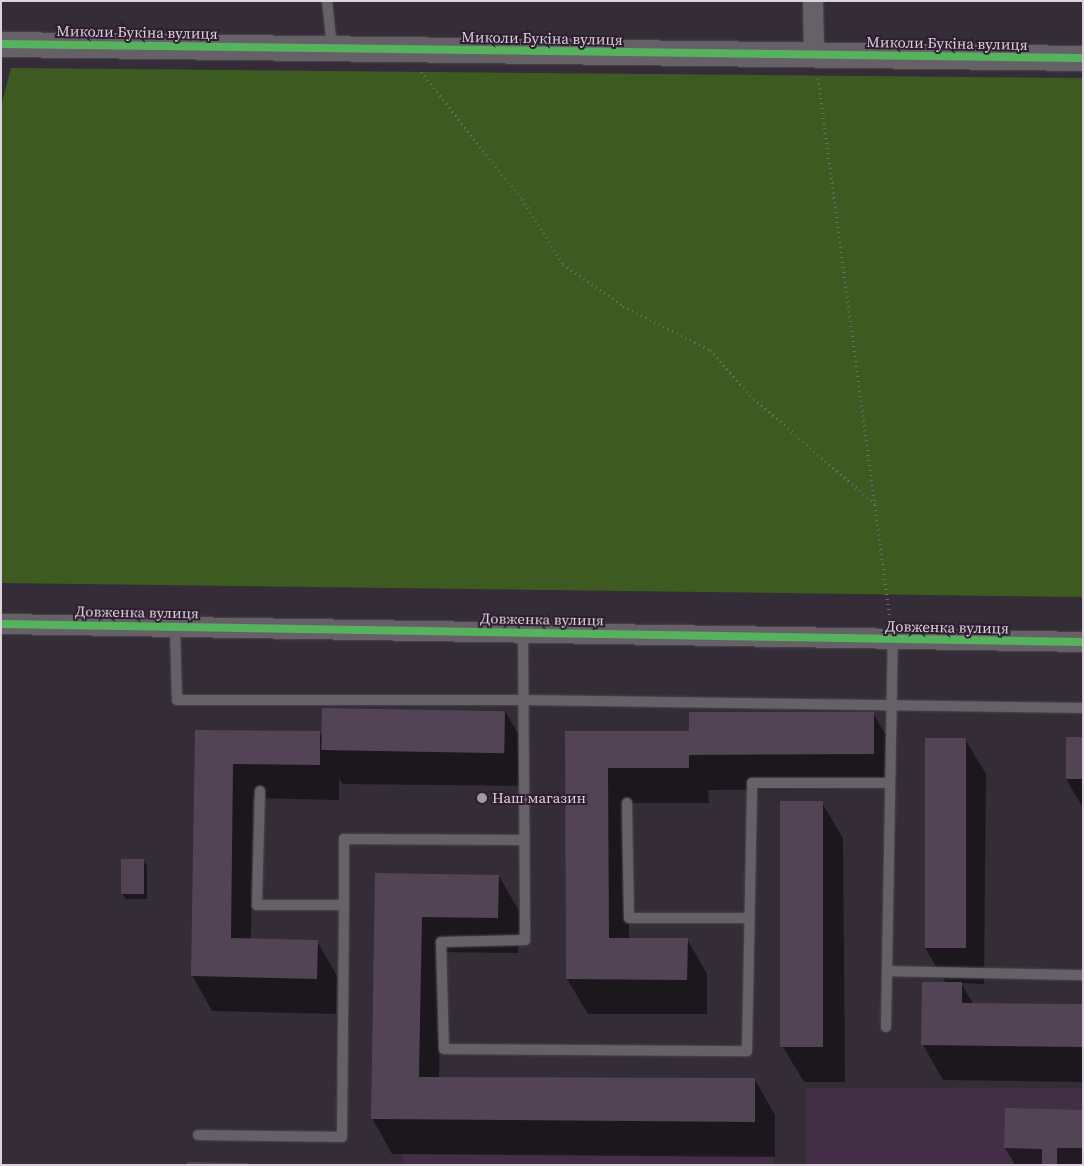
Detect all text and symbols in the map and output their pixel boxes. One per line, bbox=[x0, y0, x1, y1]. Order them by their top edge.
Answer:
street label: Миколи Букіна вулиця bbox=[56, 22, 218, 42]
street label: Миколи Букіна вулиця bbox=[461, 28, 623, 48]
street label: Миколи Букіна вулиця bbox=[866, 33, 1028, 53]
street label: Довженка вулиця bbox=[75, 602, 199, 622]
street label: Довженка вулиця bbox=[480, 609, 604, 629]
street label: Довженка вулиця bbox=[885, 617, 1009, 637]
place label: Наш магазин bbox=[492, 789, 586, 807]
marker: Наш магазин bbox=[476, 792, 488, 804]

